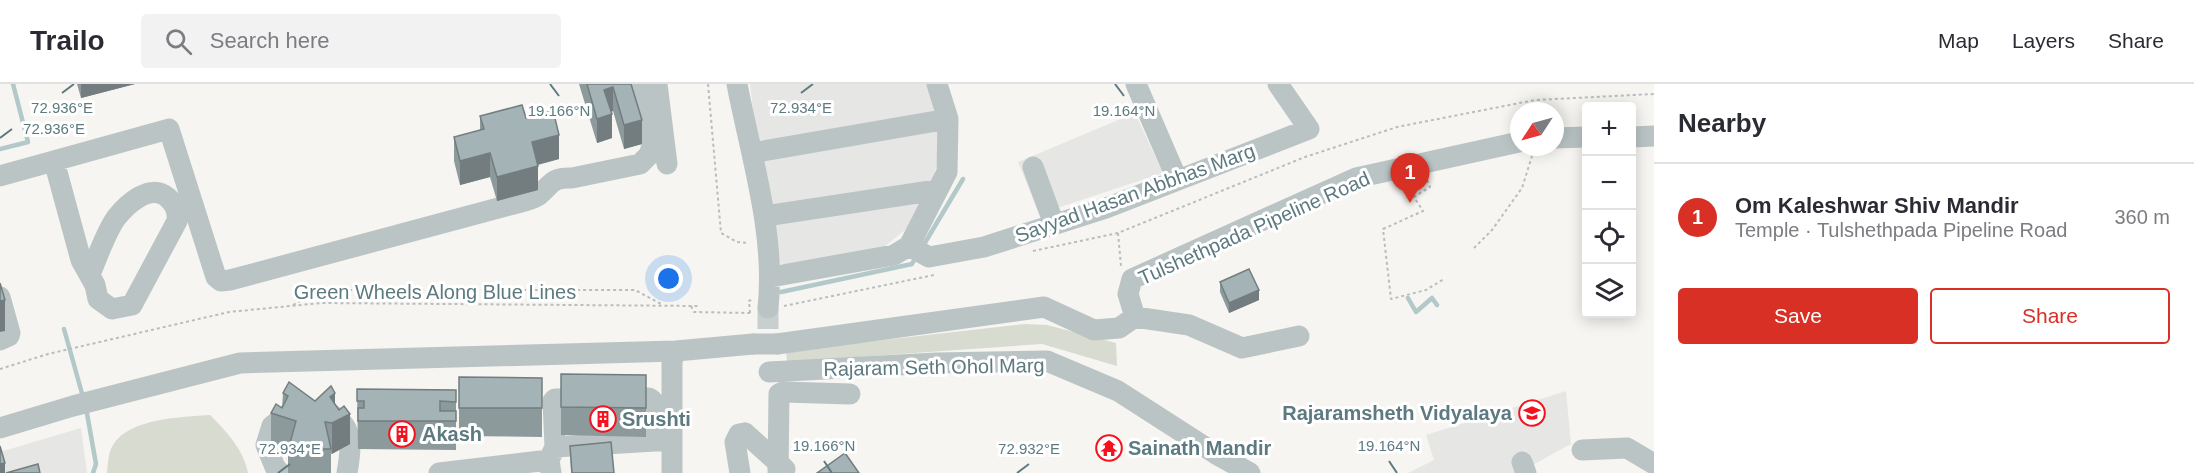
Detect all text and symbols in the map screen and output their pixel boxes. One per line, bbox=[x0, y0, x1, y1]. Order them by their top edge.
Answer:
search box bbox=[141, 14, 561, 68]
text: Trailo bbox=[30, 25, 105, 56]
icon: search bbox=[162, 25, 195, 58]
text: Search here bbox=[210, 28, 330, 53]
text: Map bbox=[1938, 29, 1979, 52]
text: Layers bbox=[2012, 29, 2075, 52]
text: Share bbox=[2108, 29, 2164, 52]
text: 72.936°E bbox=[31, 99, 93, 116]
text: 72.934°E bbox=[770, 99, 832, 116]
text: 19.166°N bbox=[528, 102, 590, 119]
text: 19.164°N bbox=[1093, 102, 1155, 119]
north arrow bbox=[1510, 102, 1564, 156]
map controls bbox=[1582, 102, 1636, 318]
button: + bbox=[1582, 102, 1636, 156]
text: Nearby bbox=[1678, 108, 1766, 138]
text: 72.936°E bbox=[23, 120, 85, 137]
street label: Sayyad Hasan Abbhas Marg bbox=[1012, 139, 1258, 247]
pin: 1 bbox=[1390, 154, 1430, 203]
button: − bbox=[1582, 156, 1636, 210]
street label: Tulshethpada Pipeline Road bbox=[1135, 167, 1373, 289]
text: Om Kaleshwar Shiv Mandir bbox=[1735, 193, 2019, 218]
text: 1 bbox=[1692, 206, 1703, 228]
text: 360 m bbox=[2114, 206, 2170, 228]
button: locate bbox=[1582, 210, 1636, 264]
text: Temple · Tulshethpada Pipeline Road bbox=[1735, 219, 2067, 241]
your location bbox=[654, 264, 683, 293]
button: layers bbox=[1582, 264, 1636, 318]
street label: Green Wheels Along Blue Lines bbox=[294, 281, 576, 303]
button: Save bbox=[1678, 288, 1918, 344]
button: Share bbox=[1930, 288, 2170, 344]
street label: Rajaram Seth Ohol Marg bbox=[823, 354, 1045, 380]
school or university icon: Rajaramsheth Vidyalaya bbox=[1517, 398, 1547, 428]
place label: Rajaramsheth Vidyalaya bbox=[1282, 402, 1513, 424]
building icon: Srushti bbox=[588, 404, 618, 434]
place label: Srushti bbox=[622, 408, 691, 430]
building icon: Akash bbox=[387, 419, 417, 449]
place label: Akash bbox=[422, 423, 482, 445]
temple icon: Sainath Mandir bbox=[1094, 433, 1124, 463]
text: 19.166°N bbox=[793, 437, 855, 454]
place label: Sainath Mandir bbox=[1128, 437, 1272, 459]
text: 19.164°N bbox=[1358, 437, 1420, 454]
text: 72.934°E bbox=[259, 440, 321, 457]
text: 72.932°E bbox=[998, 440, 1060, 457]

